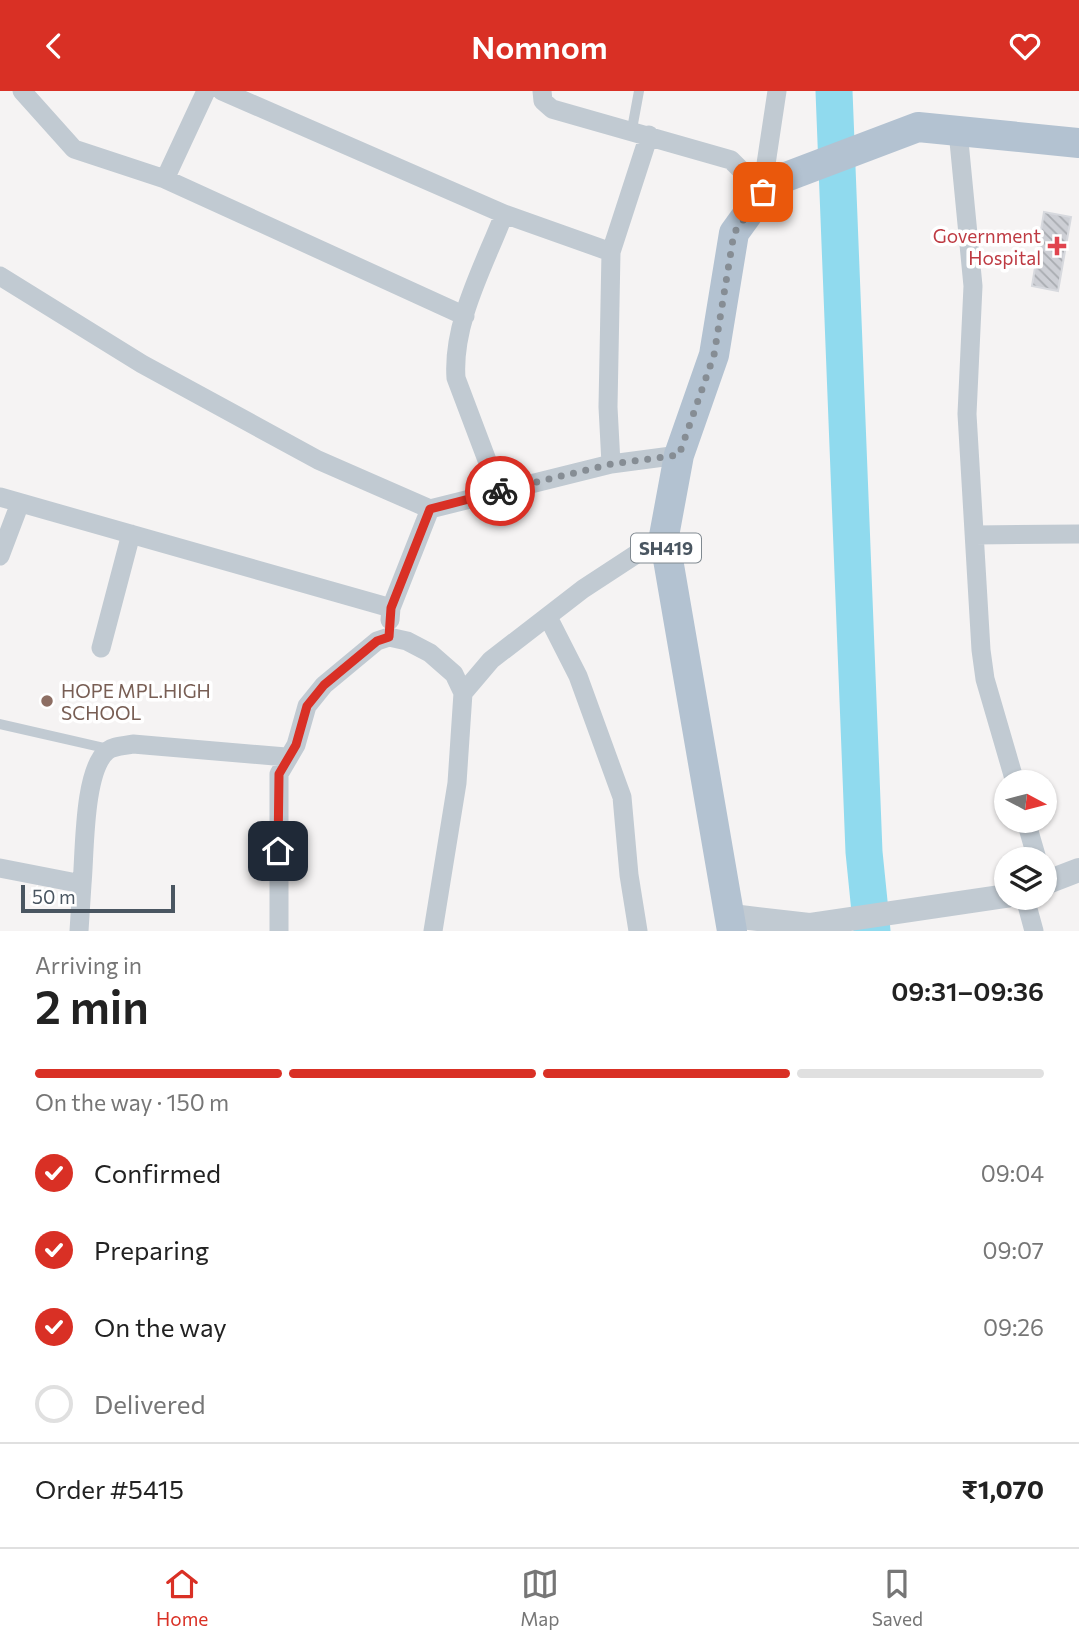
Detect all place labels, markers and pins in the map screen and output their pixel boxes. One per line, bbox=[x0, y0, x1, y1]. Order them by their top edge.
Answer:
pin bbox=[733, 162, 793, 222]
place label: Government Hospital bbox=[933, 224, 1041, 269]
marker: Government Hospital bbox=[1047, 236, 1067, 256]
place label: HOPE MPL.HIGH SCHOOL bbox=[61, 679, 211, 724]
marker: HOPE MPL.HIGH SCHOOL bbox=[39, 693, 55, 709]
pin bbox=[248, 821, 308, 881]

